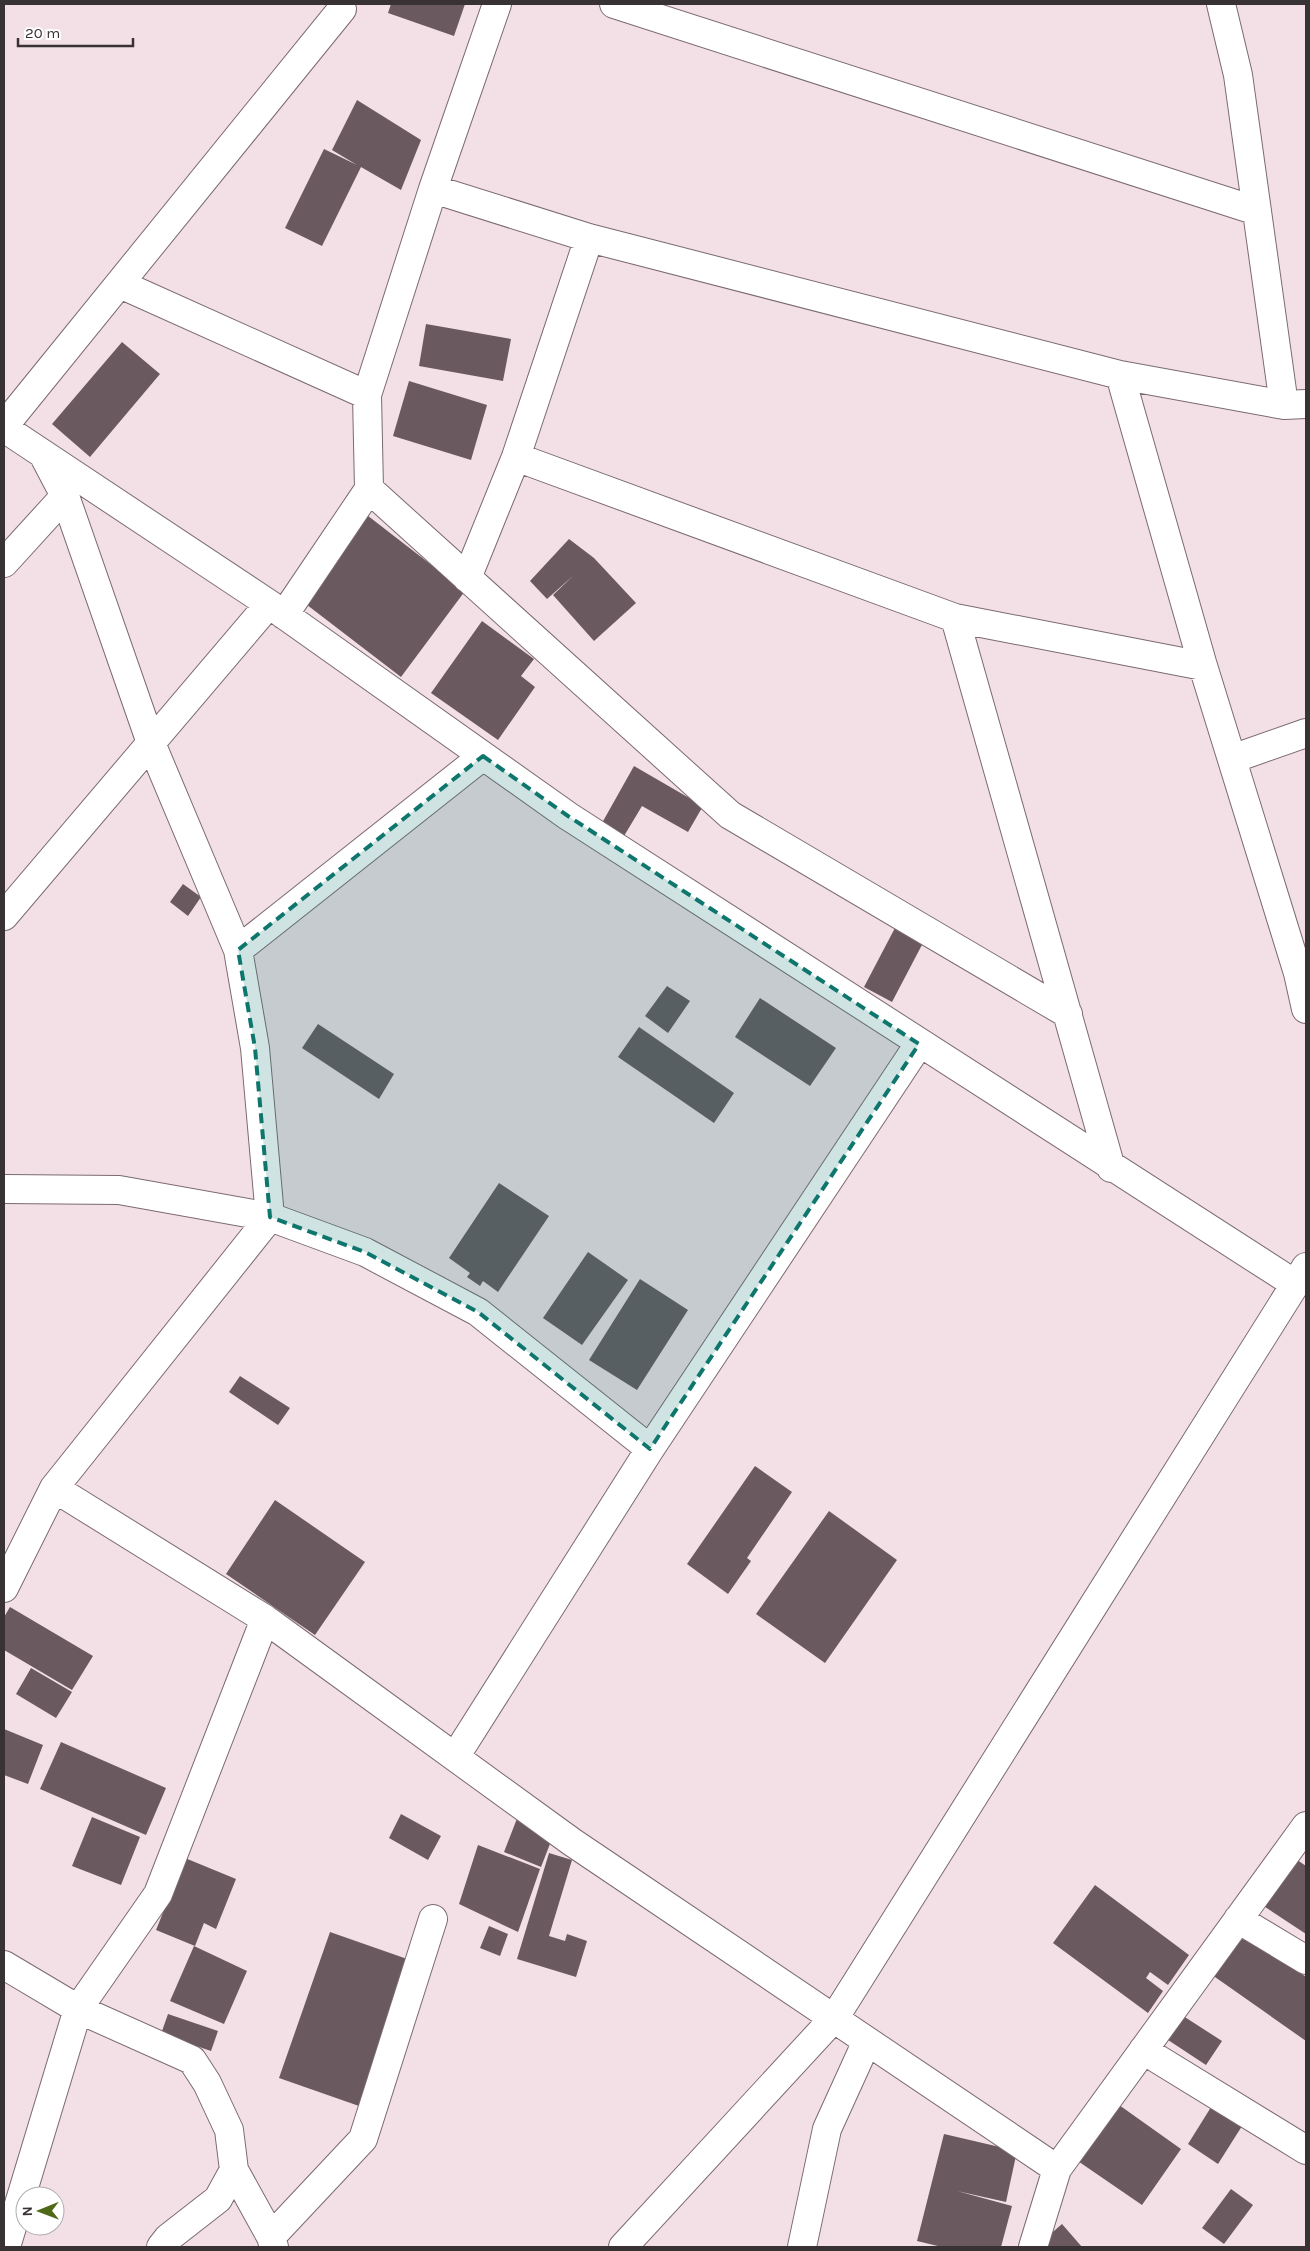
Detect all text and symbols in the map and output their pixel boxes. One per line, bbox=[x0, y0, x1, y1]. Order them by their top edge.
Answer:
scale bar bbox=[18, 15, 132, 47]
text: 20 m bbox=[25, 24, 60, 42]
north arrow bbox=[15, 2186, 65, 2236]
text: N bbox=[19, 2206, 36, 2216]

